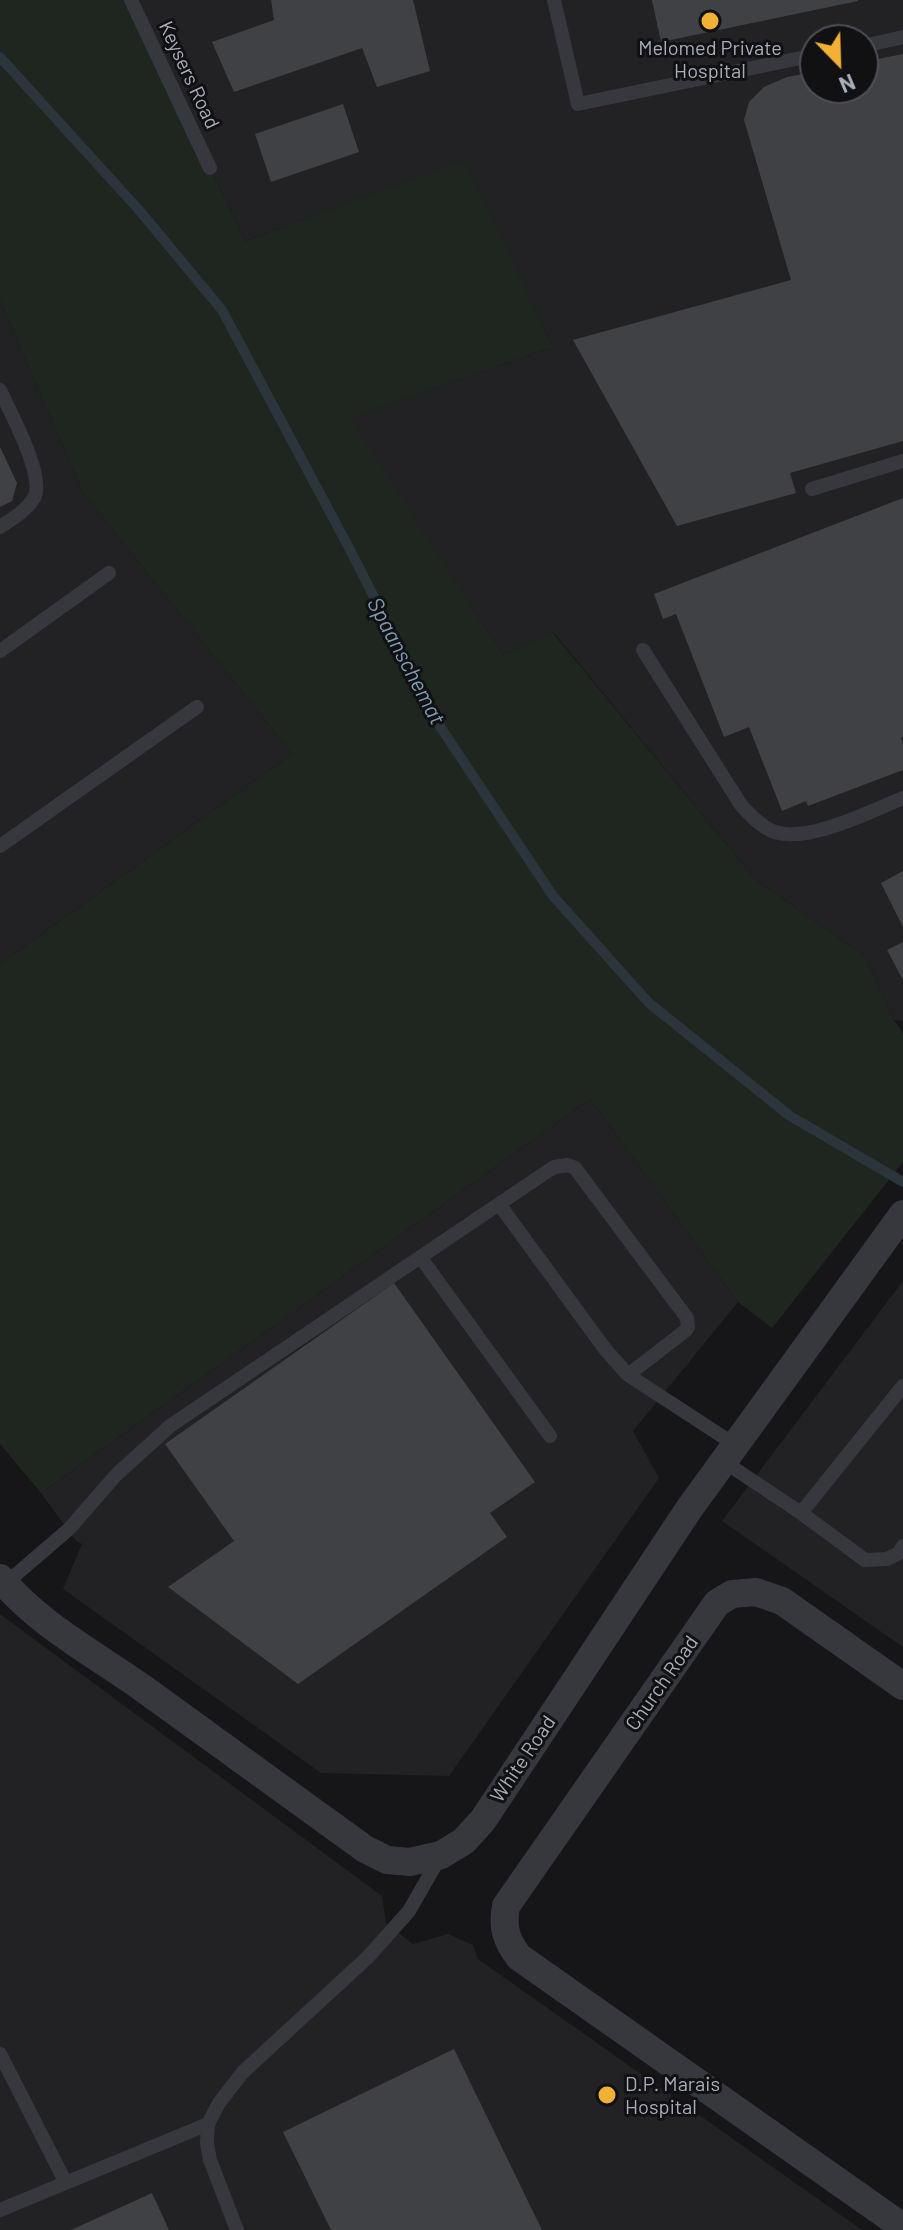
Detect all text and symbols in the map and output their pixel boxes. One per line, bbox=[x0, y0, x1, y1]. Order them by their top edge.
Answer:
marker: Melomed Private Hospital bbox=[699, 10, 721, 32]
street label: Keysers Road bbox=[154, 17, 224, 133]
north arrow bbox=[799, 24, 879, 104]
place label: Melomed Private Hospital bbox=[638, 36, 782, 83]
text: N bbox=[836, 69, 859, 99]
water label: Spaanschemat bbox=[361, 593, 451, 729]
street label: Church Road bbox=[621, 1631, 703, 1735]
street label: White Road bbox=[485, 1711, 561, 1807]
place label: D.P. Marais Hospital bbox=[625, 2072, 720, 2119]
marker: D.P. Marais Hospital bbox=[596, 2084, 618, 2106]

